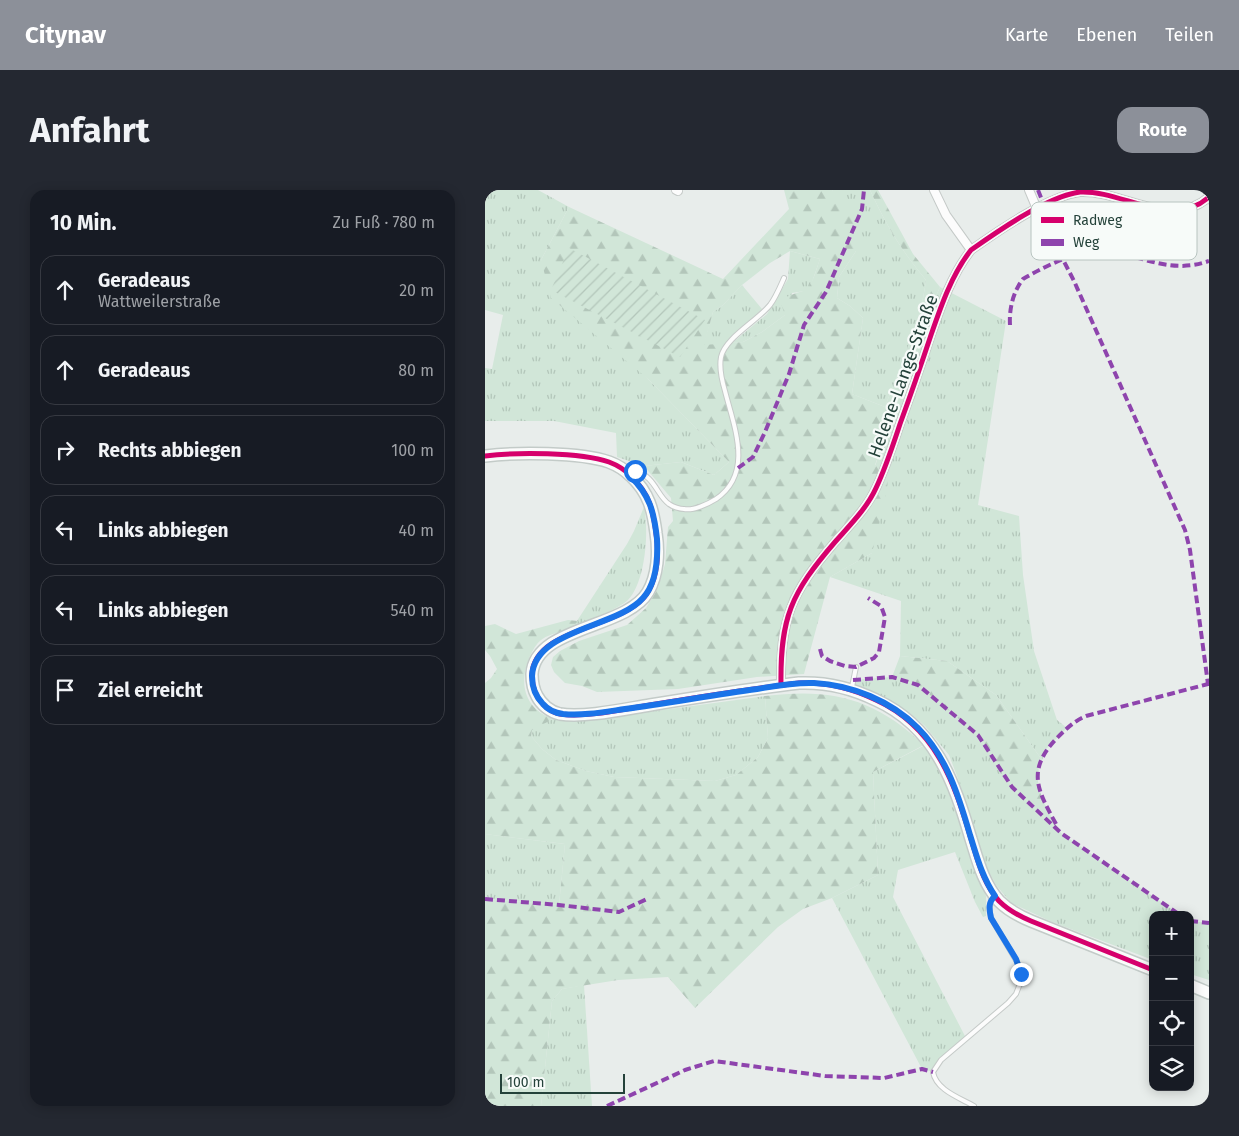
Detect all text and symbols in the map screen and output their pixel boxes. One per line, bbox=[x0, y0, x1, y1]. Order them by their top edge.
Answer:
text: Citynav bbox=[25, 21, 106, 49]
text: Karte bbox=[1005, 24, 1048, 46]
text: Ebenen bbox=[1076, 24, 1137, 46]
text: Teilen bbox=[1165, 24, 1214, 46]
button: Route bbox=[1117, 107, 1209, 153]
text: Anfahrt bbox=[30, 109, 149, 151]
legend bbox=[1031, 202, 1197, 260]
text: 10 Min. bbox=[50, 210, 117, 236]
text: Radweg bbox=[1073, 212, 1123, 229]
text: Zu Fuß · 780 m bbox=[333, 213, 435, 232]
text: Weg bbox=[1073, 234, 1100, 251]
text: Geradeaus bbox=[98, 269, 190, 292]
icon: ahead bbox=[51, 276, 79, 304]
text: 20 m bbox=[399, 281, 434, 300]
street label: Helene-Lange-Straße bbox=[863, 291, 943, 461]
text: Wattweilerstraße bbox=[98, 292, 221, 311]
icon: ahead bbox=[51, 356, 79, 384]
text: Geradeaus bbox=[98, 359, 190, 382]
text: 80 m bbox=[398, 361, 434, 380]
icon: right bbox=[51, 436, 79, 464]
text: Rechts abbiegen bbox=[98, 439, 241, 462]
text: 100 m bbox=[391, 441, 434, 460]
route start bbox=[624, 460, 647, 483]
icon: left bbox=[51, 516, 79, 544]
text: Links abbiegen bbox=[98, 519, 229, 542]
text: 40 m bbox=[399, 521, 434, 540]
icon: left bbox=[51, 596, 79, 624]
text: Links abbiegen bbox=[98, 599, 229, 622]
text: 540 m bbox=[391, 601, 434, 620]
icon: arrive bbox=[51, 676, 79, 704]
text: Ziel erreicht bbox=[98, 679, 203, 702]
map controls bbox=[1149, 911, 1194, 1091]
button: + bbox=[1149, 911, 1194, 956]
button: − bbox=[1149, 956, 1194, 1001]
route end bbox=[1010, 963, 1033, 986]
button: locate bbox=[1149, 1001, 1194, 1046]
button: layers bbox=[1149, 1046, 1194, 1091]
scale bar bbox=[500, 1071, 625, 1094]
text: 100 m bbox=[507, 1074, 544, 1091]

